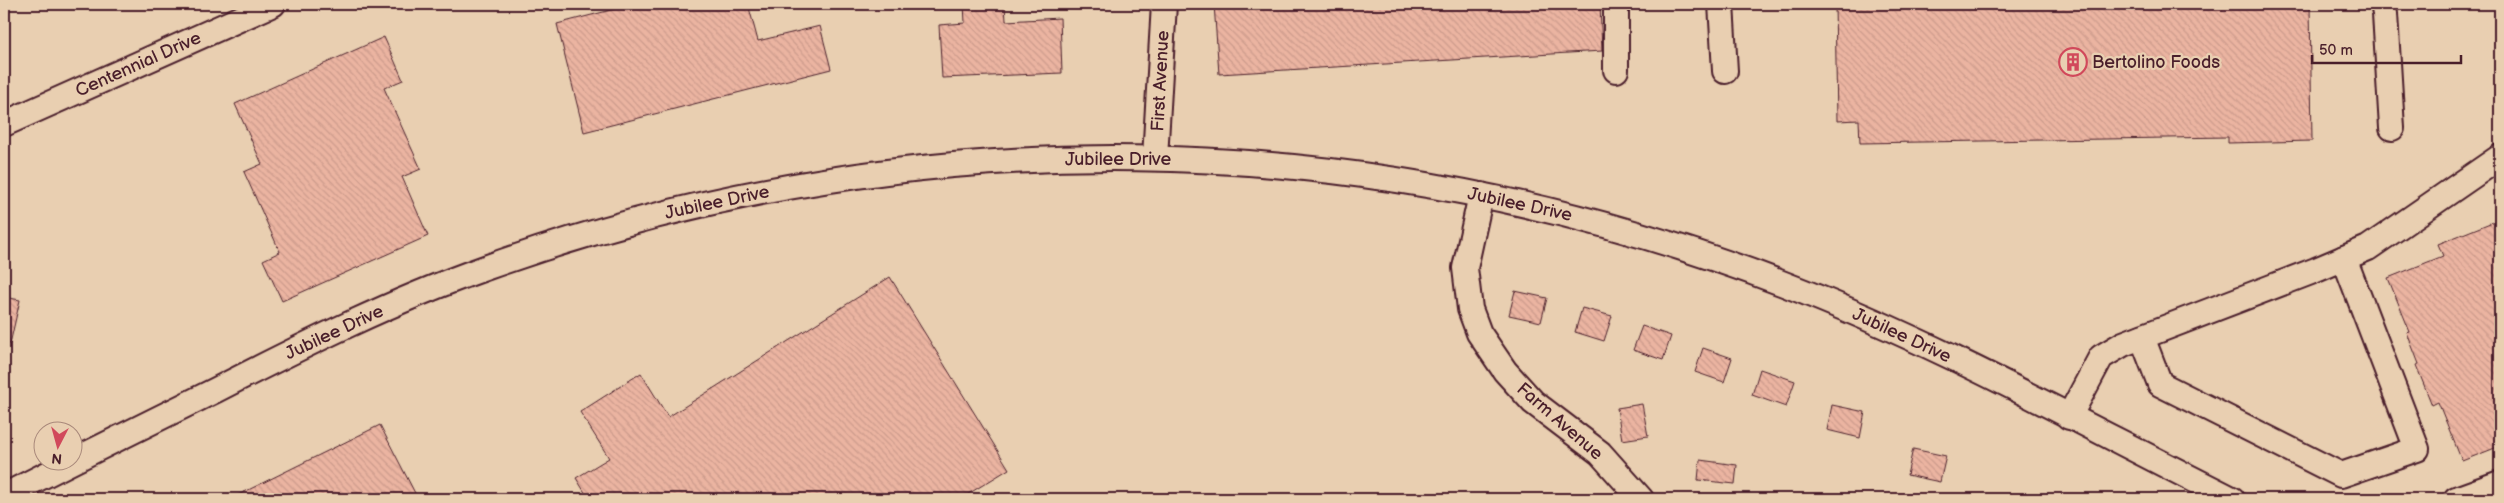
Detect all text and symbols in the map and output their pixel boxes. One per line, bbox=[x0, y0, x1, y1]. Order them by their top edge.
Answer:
street label: Centennial Drive bbox=[72, 27, 205, 102]
street label: First Avenue bbox=[1147, 30, 1174, 132]
scale bar bbox=[2312, 32, 2460, 64]
text: 50 m bbox=[2319, 41, 2353, 60]
building icon: Bertolino Foods bbox=[2058, 47, 2088, 77]
place label: Bertolino Foods bbox=[2092, 52, 2220, 73]
street label: Jubilee Drive bbox=[1065, 149, 1171, 170]
street label: Jubilee Drive bbox=[663, 181, 772, 224]
street label: Jubilee Drive bbox=[1466, 183, 1574, 226]
street label: Jubilee Drive bbox=[282, 300, 387, 364]
street label: Jubilee Drive bbox=[1849, 304, 1955, 368]
street label: Farm Avenue bbox=[1512, 378, 1607, 465]
north arrow bbox=[32, 420, 82, 470]
text: N bbox=[51, 449, 63, 467]

